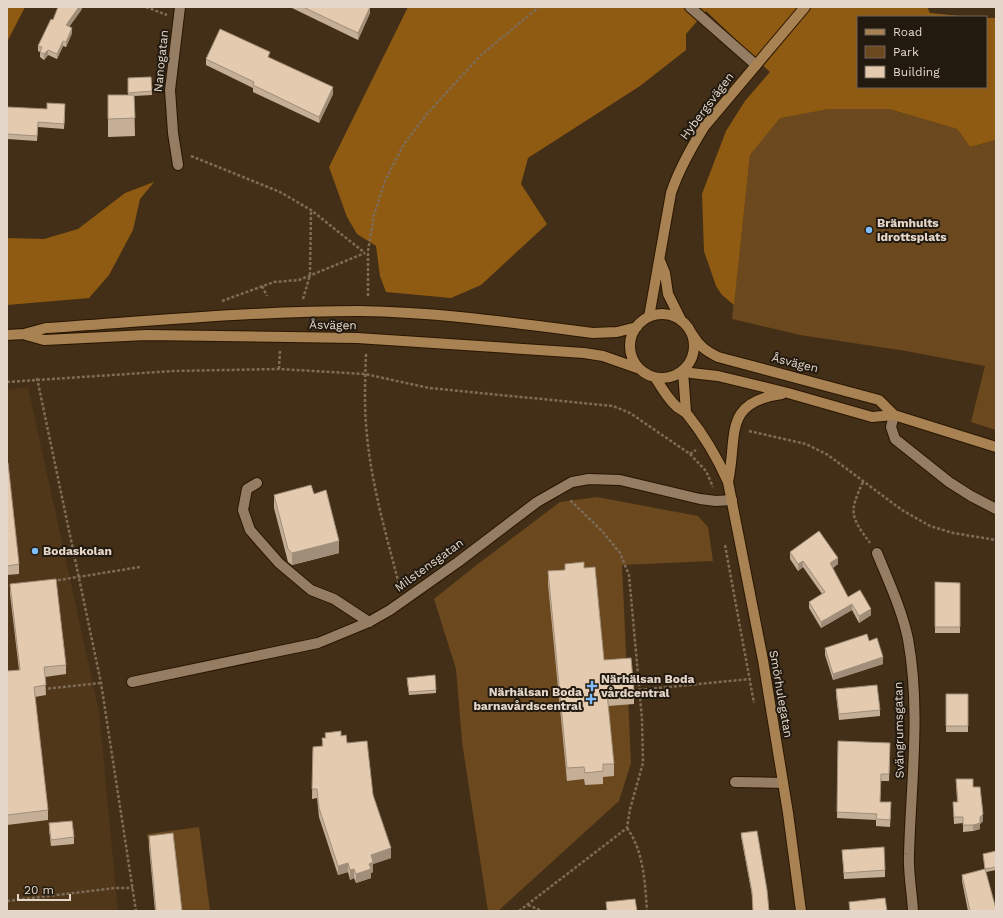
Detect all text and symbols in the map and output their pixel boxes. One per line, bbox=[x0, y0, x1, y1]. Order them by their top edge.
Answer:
legend bbox=[857, 16, 987, 88]
text: Road bbox=[893, 25, 922, 39]
street label: Nanogatan bbox=[151, 29, 171, 93]
text: Park bbox=[893, 45, 919, 59]
text: Building bbox=[893, 65, 940, 79]
street label: Hybergsvägen bbox=[677, 70, 737, 142]
place label: Brämhults idrottsplats bbox=[877, 216, 947, 244]
marker: Brämhults idrottsplats bbox=[864, 225, 874, 235]
street label: Åsvägen bbox=[309, 318, 357, 332]
street label: Åsvägen bbox=[770, 350, 820, 376]
street label: Milstensgatan bbox=[392, 535, 466, 595]
place label: Bodaskolan bbox=[43, 544, 112, 558]
marker: Bodaskolan bbox=[30, 546, 40, 556]
street label: Smörhulegatan bbox=[766, 649, 796, 739]
place label: Närhälsan Boda vårdcentral bbox=[600, 672, 694, 700]
marker: Närhälsan Boda vårdcentral bbox=[586, 680, 598, 692]
street label: Svängrumsgatan bbox=[891, 682, 907, 778]
place label: Närhälsan Boda barnavårdscentral bbox=[473, 685, 582, 713]
marker: Närhälsan Boda barnavårdscentral bbox=[585, 693, 597, 705]
scale bar bbox=[18, 876, 70, 902]
text: 20 m bbox=[24, 883, 54, 897]

